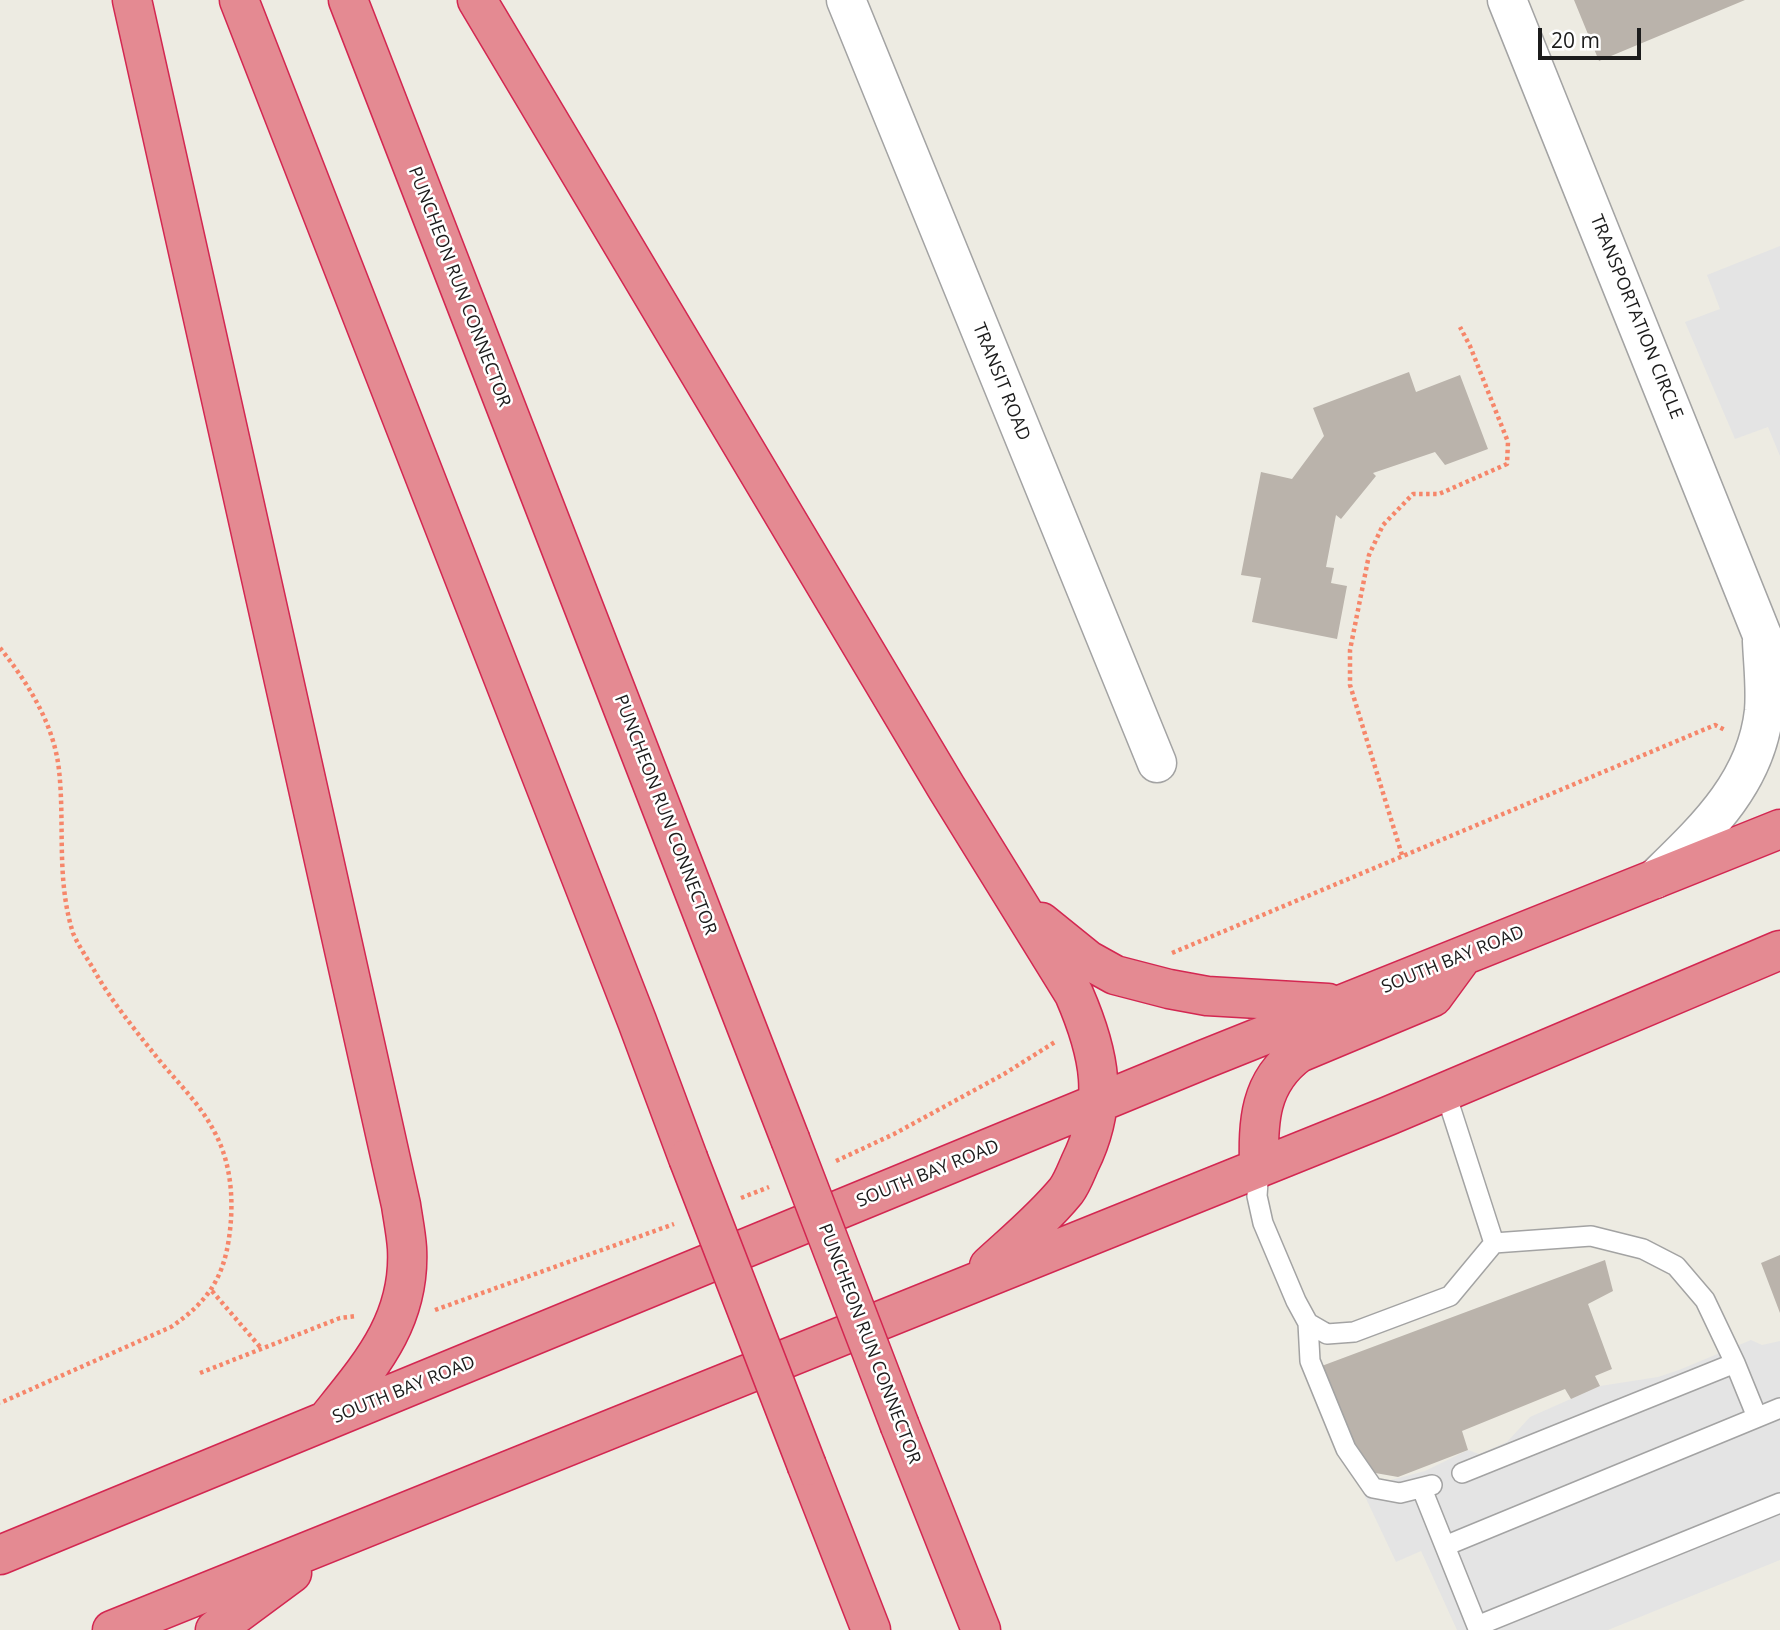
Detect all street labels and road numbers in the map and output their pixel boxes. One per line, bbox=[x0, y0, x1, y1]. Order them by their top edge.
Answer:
street label: PUNCHEON RUN CONNECTOR bbox=[403, 164, 515, 410]
street label: TRANSPORTATION CIRCLE bbox=[1585, 212, 1687, 422]
street label: TRANSIT ROAD bbox=[968, 320, 1034, 444]
street label: PUNCHEON RUN CONNECTOR bbox=[609, 692, 721, 938]
street label: SOUTH BAY ROAD bbox=[1378, 921, 1528, 999]
street label: SOUTH BAY ROAD bbox=[853, 1135, 1003, 1213]
street label: PUNCHEON RUN CONNECTOR bbox=[813, 1221, 925, 1467]
street label: SOUTH BAY ROAD bbox=[329, 1351, 479, 1429]

